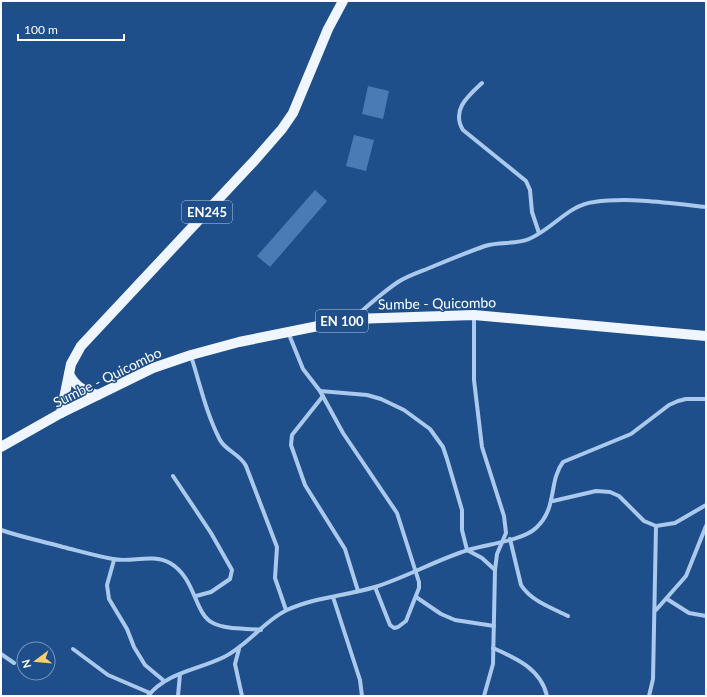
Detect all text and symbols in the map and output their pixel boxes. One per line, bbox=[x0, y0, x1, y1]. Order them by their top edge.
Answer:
scale bar bbox=[18, 16, 124, 42]
text: 100 m bbox=[24, 22, 58, 37]
road number: EN245 bbox=[182, 201, 232, 223]
street label: Sumbe - Quicombo bbox=[378, 293, 496, 313]
road number: EN 100 bbox=[316, 310, 368, 332]
street label: Sumbe - Quicombo bbox=[50, 343, 164, 411]
north arrow bbox=[16, 641, 56, 681]
text: N bbox=[18, 658, 33, 670]

